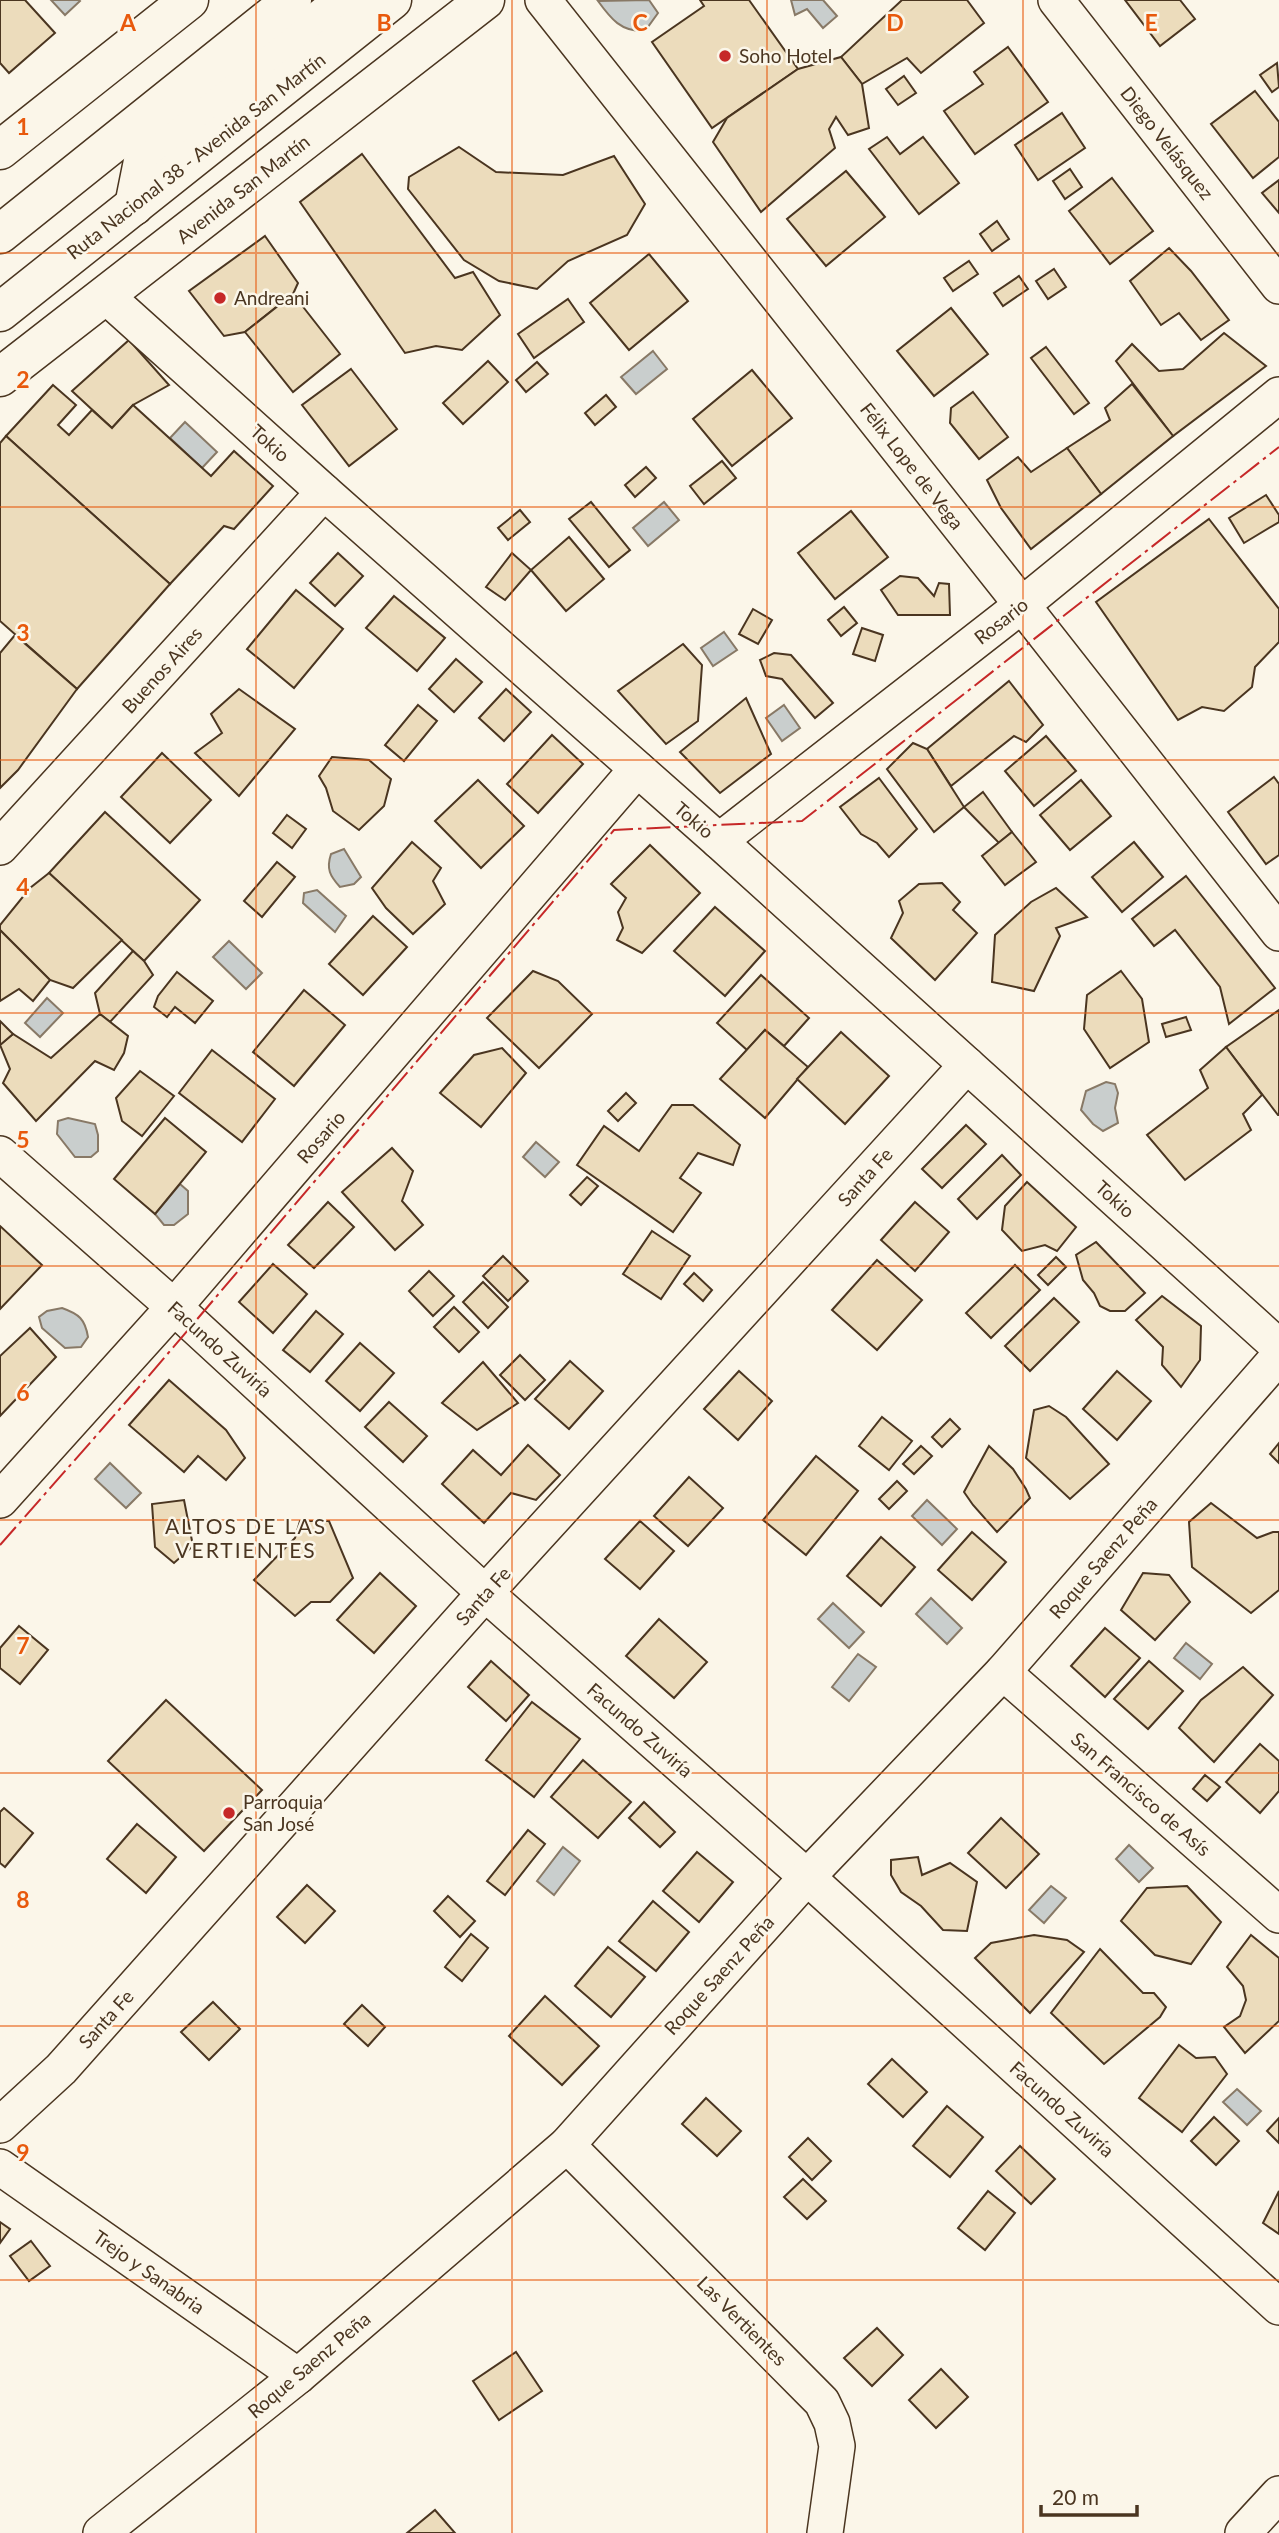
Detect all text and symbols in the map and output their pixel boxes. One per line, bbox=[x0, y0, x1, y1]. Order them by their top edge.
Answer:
text: A bbox=[119, 8, 137, 36]
text: B bbox=[376, 8, 392, 36]
text: C bbox=[632, 8, 648, 36]
text: D bbox=[886, 8, 904, 36]
text: E bbox=[1144, 8, 1158, 36]
place label: Soho Hotel bbox=[739, 44, 832, 67]
street label: Ruta Nacional 38 - Avenida San Martín bbox=[62, 48, 330, 264]
marker: Soho Hotel bbox=[717, 48, 733, 64]
street label: Diego Velásquez bbox=[1116, 82, 1219, 204]
text: 1 bbox=[16, 112, 30, 140]
street label: Avenida San Martín bbox=[172, 130, 314, 248]
place label: Andreani bbox=[234, 286, 309, 309]
marker: Andreani bbox=[212, 290, 228, 306]
text: 2 bbox=[16, 365, 30, 393]
street label: Félix Lope de Vega bbox=[856, 398, 969, 534]
street label: Tokio bbox=[246, 419, 295, 466]
street label: Rosario bbox=[969, 592, 1032, 649]
text: 3 bbox=[16, 618, 30, 646]
street label: Buenos Aires bbox=[117, 622, 207, 718]
street label: Tokio bbox=[670, 796, 719, 843]
text: 4 bbox=[16, 872, 30, 900]
street label: Rosario bbox=[292, 1106, 350, 1168]
text: 5 bbox=[16, 1125, 30, 1153]
street label: Santa Fe bbox=[832, 1143, 897, 1211]
street label: Tokio bbox=[1091, 1175, 1140, 1222]
street label: Facundo Zuviría bbox=[163, 1296, 277, 1401]
text: 6 bbox=[16, 1378, 30, 1406]
street label: Roque Saenz Peña bbox=[1044, 1492, 1161, 1623]
district label: ALTOS DE LAS VERTIENTES bbox=[165, 1513, 327, 1562]
street label: Santa Fe bbox=[450, 1562, 515, 1630]
text: 7 bbox=[16, 1631, 30, 1659]
street label: Facundo Zuviría bbox=[583, 1678, 698, 1782]
street label: San Francisco de Asís bbox=[1067, 1727, 1216, 1860]
place label: Parroquia San José bbox=[243, 1790, 323, 1835]
marker: Parroquia San José bbox=[221, 1805, 237, 1821]
text: 8 bbox=[16, 1885, 30, 1913]
street label: Roque Saenz Peña bbox=[659, 1910, 778, 2039]
street label: Santa Fe bbox=[73, 1985, 138, 2053]
street label: Facundo Zuviría bbox=[1005, 2056, 1119, 2161]
text: 9 bbox=[16, 2138, 30, 2166]
street label: Trejo y Sanabria bbox=[89, 2225, 209, 2319]
street label: Las Vertientes bbox=[693, 2271, 792, 2370]
street label: Roque Saenz Peña bbox=[243, 2307, 375, 2423]
scale bar bbox=[1041, 2474, 1137, 2518]
text: 20 m bbox=[1052, 2484, 1099, 2509]

